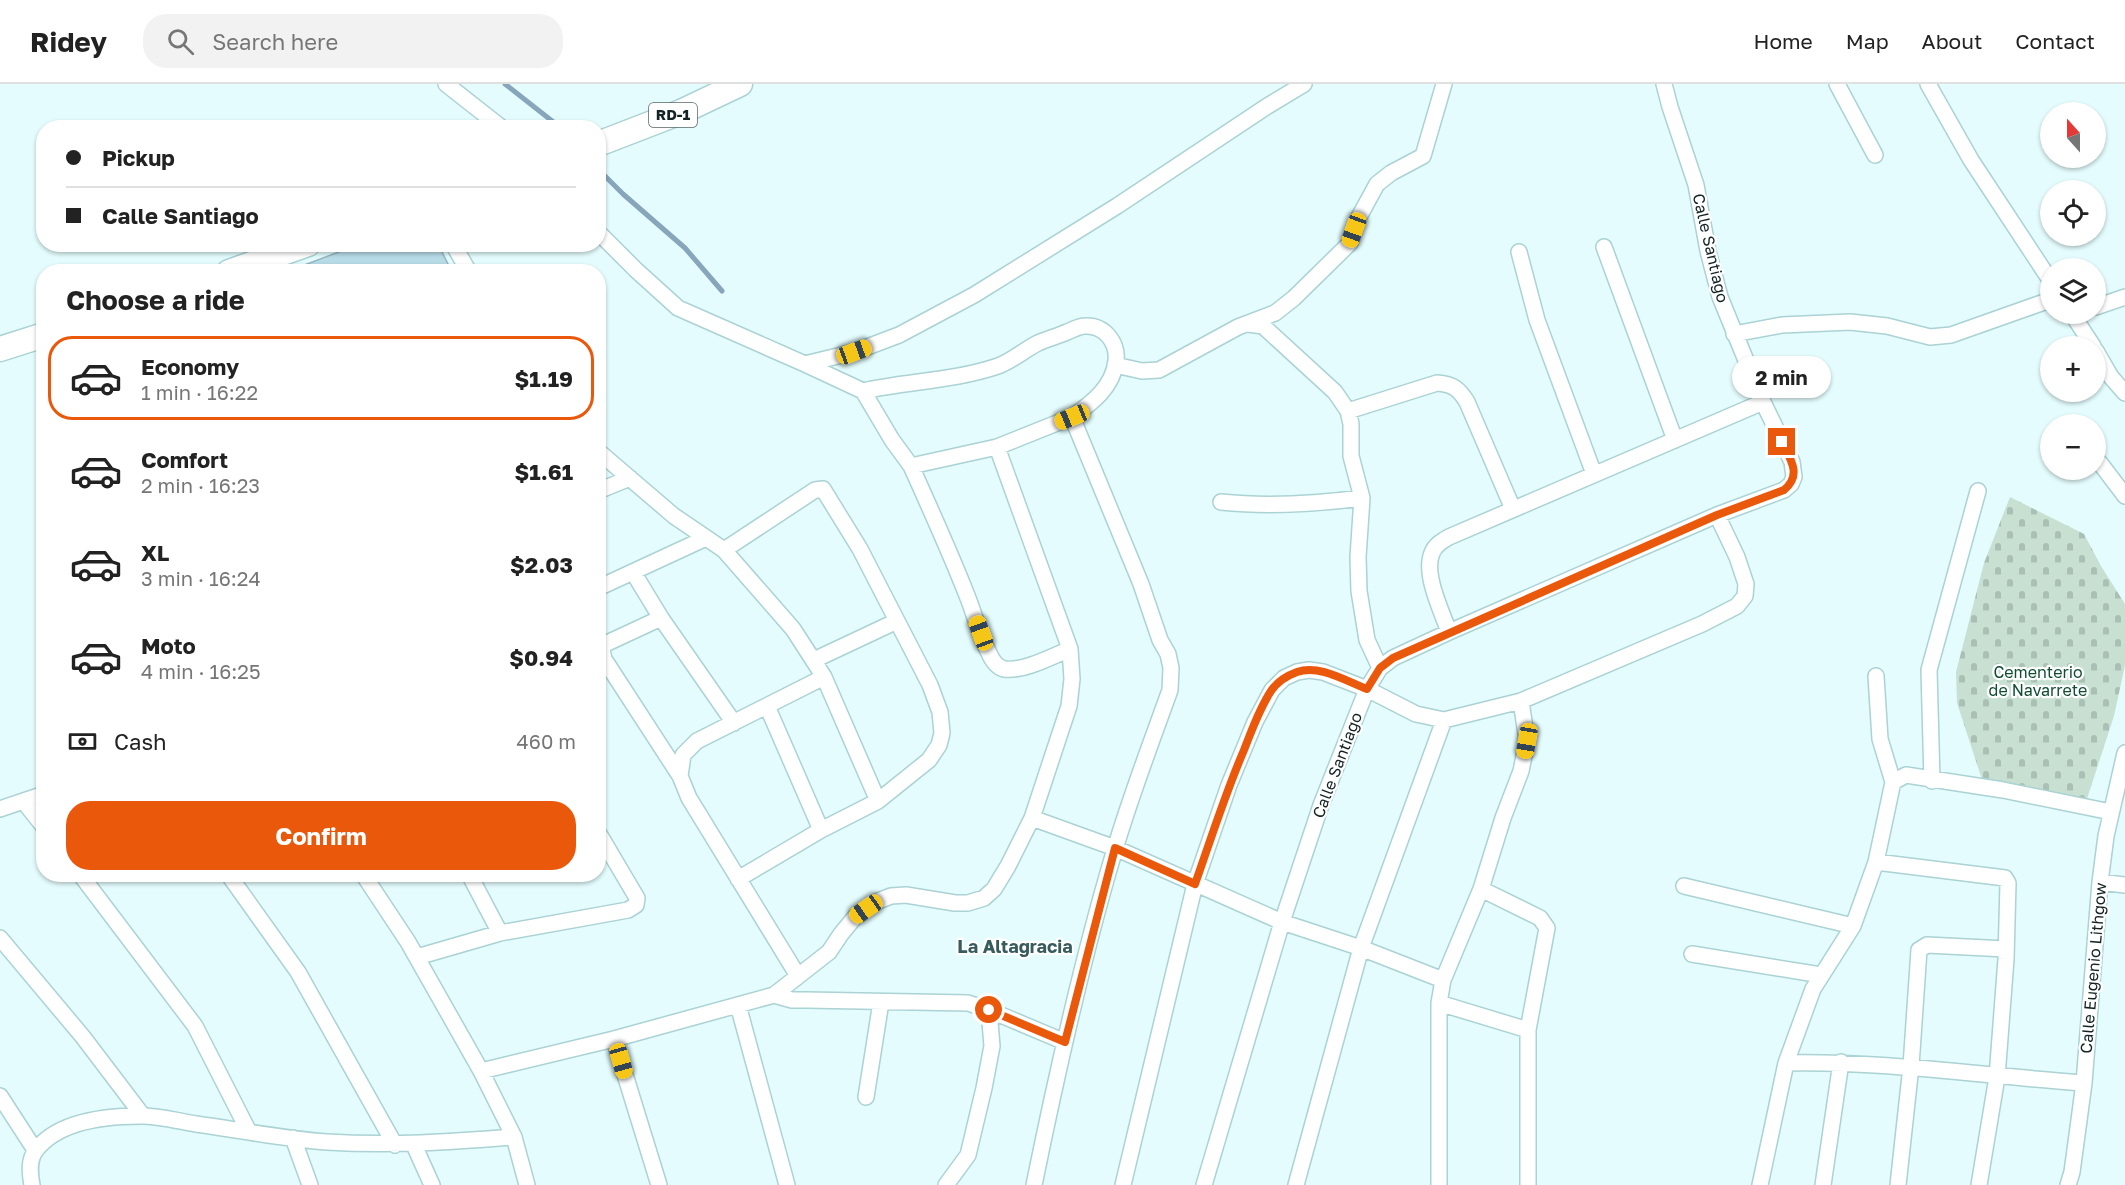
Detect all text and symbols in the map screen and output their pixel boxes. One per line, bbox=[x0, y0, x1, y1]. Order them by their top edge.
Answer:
search box bbox=[143, 14, 563, 68]
text: Ridey bbox=[30, 25, 107, 58]
icon: search bbox=[164, 25, 197, 58]
text: Search here bbox=[212, 28, 338, 55]
text: Home bbox=[1753, 28, 1813, 54]
text: Map bbox=[1846, 28, 1889, 54]
text: About bbox=[1922, 28, 1982, 54]
text: Contact bbox=[2015, 28, 2095, 54]
north arrow bbox=[2040, 102, 2106, 168]
map controls bbox=[2040, 102, 2106, 480]
road number: RD-1 bbox=[649, 103, 697, 127]
text: Pickup bbox=[102, 144, 175, 171]
button: locate bbox=[2040, 180, 2106, 246]
street label: Calle Santiago bbox=[1689, 191, 1733, 305]
text: Calle Santiago bbox=[102, 202, 259, 229]
car bbox=[1339, 210, 1369, 250]
button: layers bbox=[2040, 258, 2106, 324]
text: Choose a ride bbox=[66, 284, 245, 316]
button: + bbox=[2040, 336, 2106, 402]
car bbox=[834, 337, 874, 367]
icon: car bbox=[69, 351, 123, 405]
text: Economy bbox=[141, 353, 239, 380]
callout: 2 min bbox=[1732, 355, 1832, 397]
text: $1.19 bbox=[515, 365, 573, 392]
text: 2 min bbox=[1755, 365, 1808, 389]
text: 1 min · 16:22 bbox=[141, 380, 258, 404]
car bbox=[1052, 402, 1092, 432]
button: − bbox=[2040, 414, 2106, 480]
route end bbox=[1768, 428, 1795, 455]
icon: car bbox=[69, 444, 123, 498]
text: Comfort bbox=[141, 446, 228, 473]
text: $1.61 bbox=[515, 458, 573, 485]
text: 2 min · 16:23 bbox=[141, 473, 260, 497]
icon: car bbox=[69, 537, 123, 591]
text: XL bbox=[141, 539, 169, 566]
text: $2.03 bbox=[510, 551, 573, 578]
text: 3 min · 16:24 bbox=[141, 566, 261, 590]
car bbox=[966, 613, 996, 653]
icon: car bbox=[69, 630, 123, 684]
text: Moto bbox=[141, 632, 196, 659]
text: $0.94 bbox=[509, 644, 573, 671]
text: 4 min · 16:25 bbox=[141, 659, 261, 683]
park label: Cementerio de Navarrete bbox=[1989, 662, 2087, 700]
street label: Calle Santiago bbox=[1308, 709, 1366, 821]
car bbox=[1515, 722, 1539, 760]
icon: cash bbox=[66, 725, 99, 758]
text: Cash bbox=[114, 728, 167, 755]
text: 460 m bbox=[517, 729, 576, 753]
button: Confirm bbox=[66, 801, 576, 870]
street label: Calle Eugenio Lithgow bbox=[2076, 882, 2110, 1054]
car bbox=[846, 891, 886, 927]
district label: La Altagracia bbox=[957, 935, 1073, 957]
route start bbox=[975, 996, 1002, 1023]
car bbox=[607, 1041, 635, 1081]

